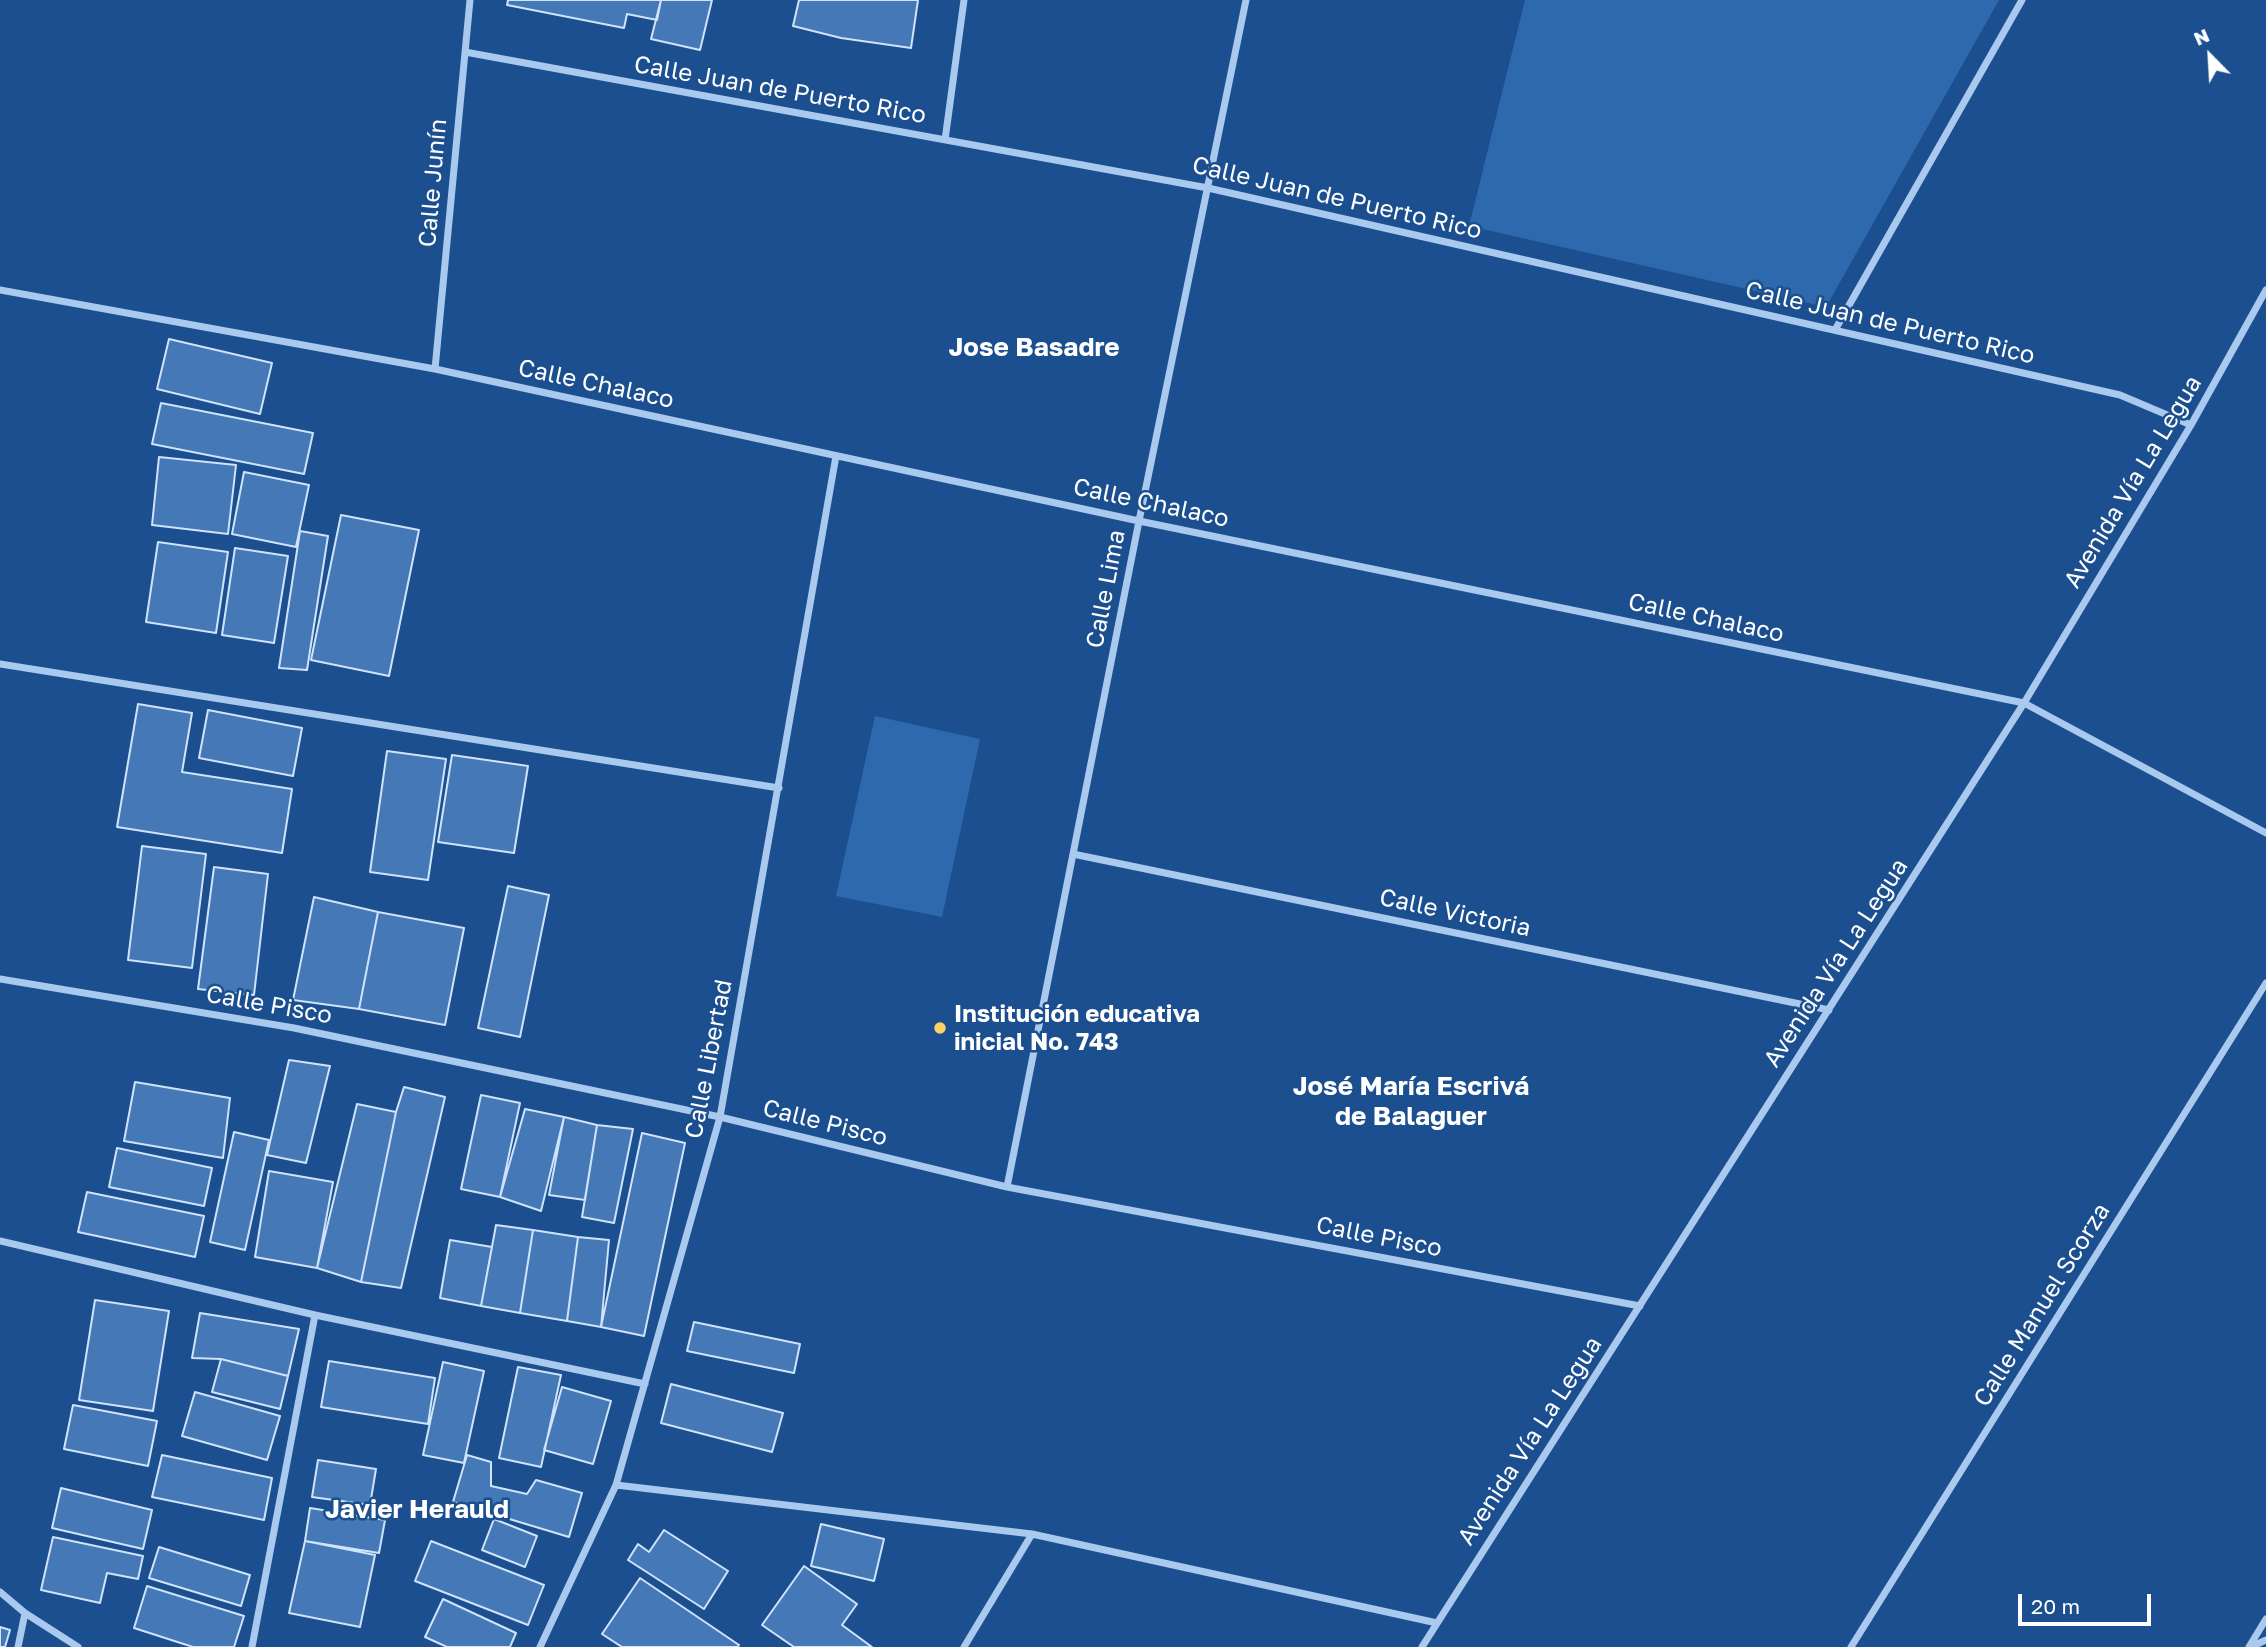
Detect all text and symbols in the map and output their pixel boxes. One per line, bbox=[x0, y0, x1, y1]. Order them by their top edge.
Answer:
north arrow bbox=[2175, 21, 2245, 91]
text: N bbox=[2190, 23, 2213, 50]
street label: Calle Juan de Puerto Rico bbox=[632, 50, 928, 130]
street label: Calle Junín bbox=[413, 118, 453, 248]
street label: Calle Juan de Puerto Rico bbox=[1190, 151, 1484, 245]
street label: Calle Juan de Puerto Rico bbox=[1743, 276, 2037, 370]
district label: Jose Basadre bbox=[949, 332, 1119, 364]
street label: Calle Chalaco bbox=[516, 353, 676, 415]
street label: Avenida Vía La Legua bbox=[2058, 371, 2208, 593]
street label: Calle Chalaco bbox=[1071, 472, 1231, 534]
street label: Calle Lima bbox=[1080, 527, 1132, 651]
street label: Calle Chalaco bbox=[1626, 587, 1786, 649]
street label: Avenida Vía La Legua bbox=[1758, 853, 1914, 1073]
street label: Calle Victoria bbox=[1377, 883, 1533, 943]
street label: Calle Libertad bbox=[679, 977, 739, 1141]
street label: Calle Pisco bbox=[204, 980, 334, 1030]
place label: Institución educativa inicial No. 743 bbox=[954, 1000, 1200, 1056]
marker: Institución educativa inicial No. 743 bbox=[932, 1020, 948, 1036]
district label: José María Escrivá de Balaguer bbox=[1293, 1071, 1529, 1132]
street label: Calle Pisco bbox=[760, 1094, 890, 1152]
street label: Calle Manuel Scorza bbox=[1968, 1198, 2116, 1412]
street label: Calle Pisco bbox=[1314, 1211, 1444, 1263]
street label: Avenida Vía La Legua bbox=[1452, 1331, 1608, 1551]
district label: Javier Herauld bbox=[325, 1494, 509, 1526]
scale bar bbox=[2021, 1580, 2154, 1624]
text: 20 m bbox=[2031, 1593, 2080, 1619]

